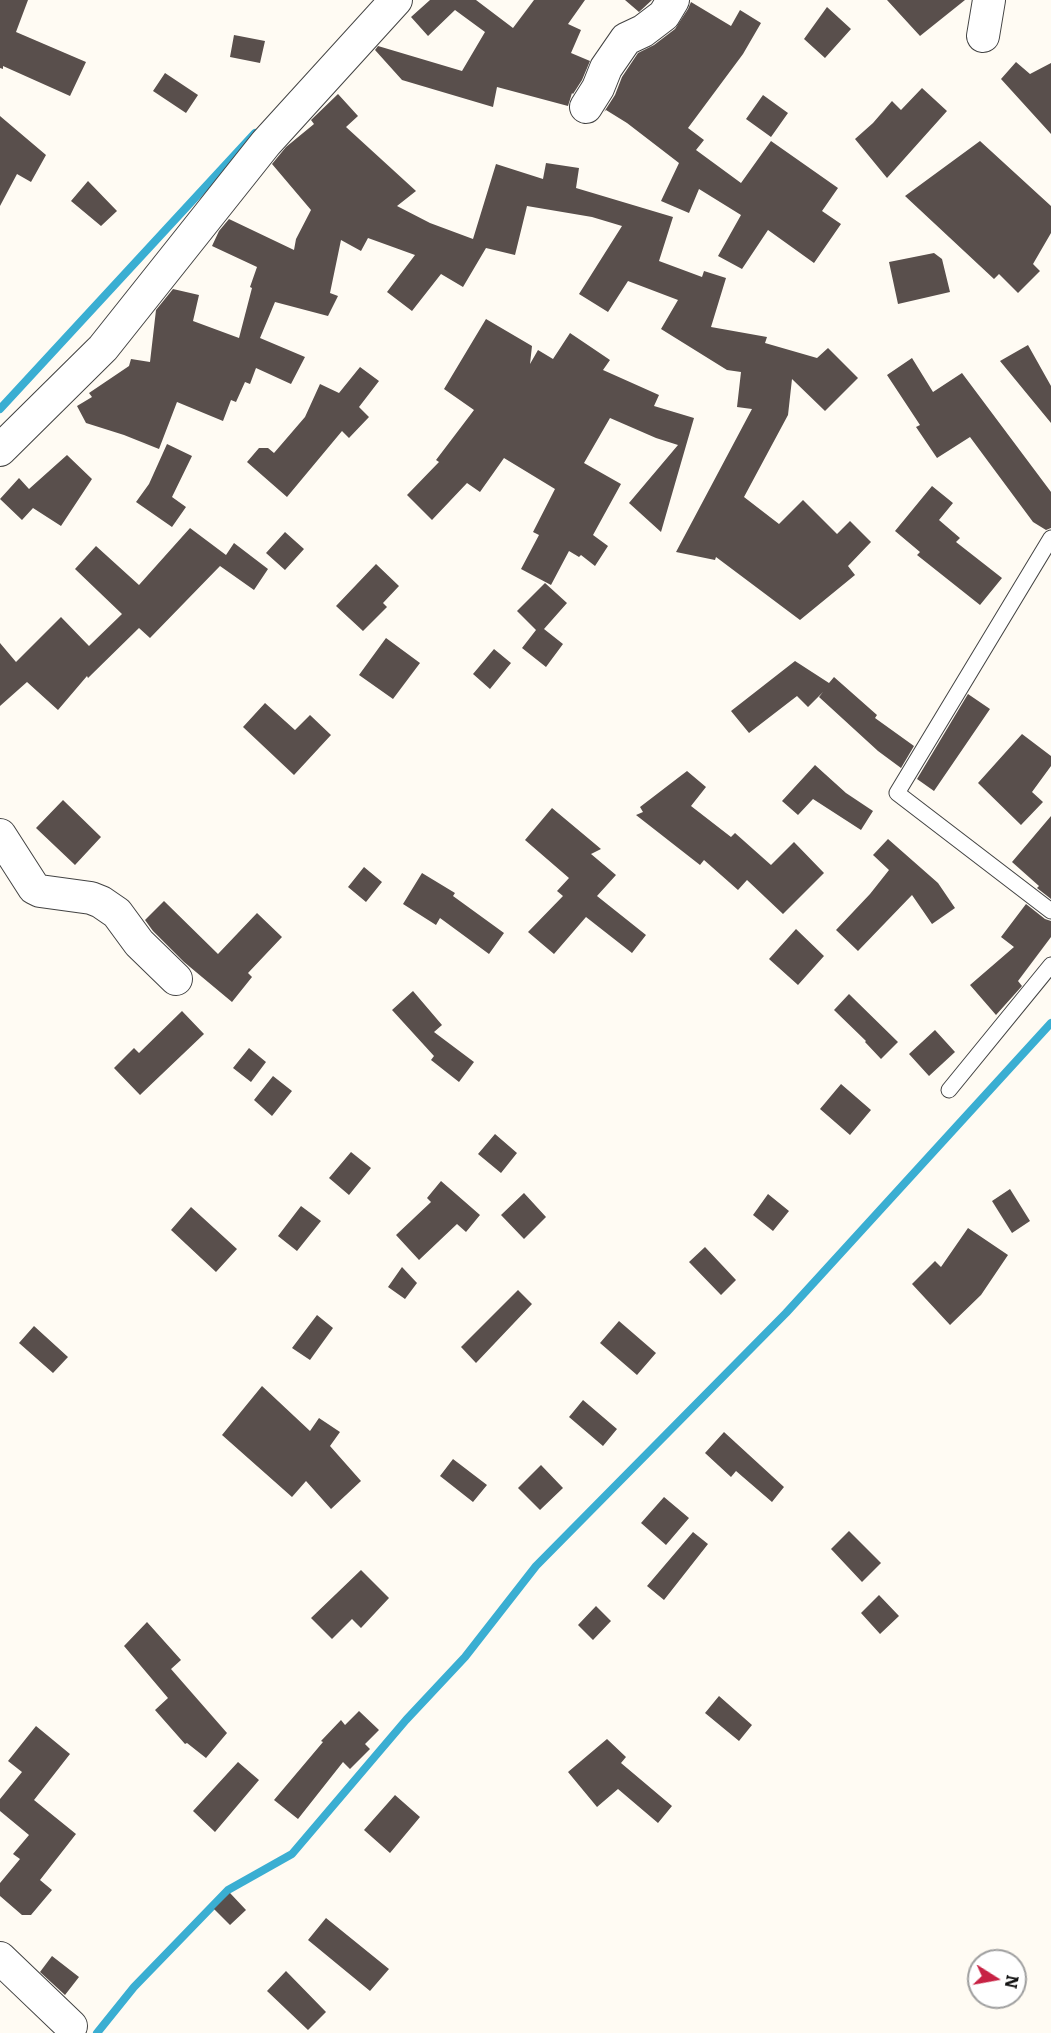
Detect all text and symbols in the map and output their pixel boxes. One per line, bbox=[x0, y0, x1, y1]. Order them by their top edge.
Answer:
north arrow bbox=[967, 1949, 1027, 2009]
text: N bbox=[1000, 1973, 1026, 1991]

